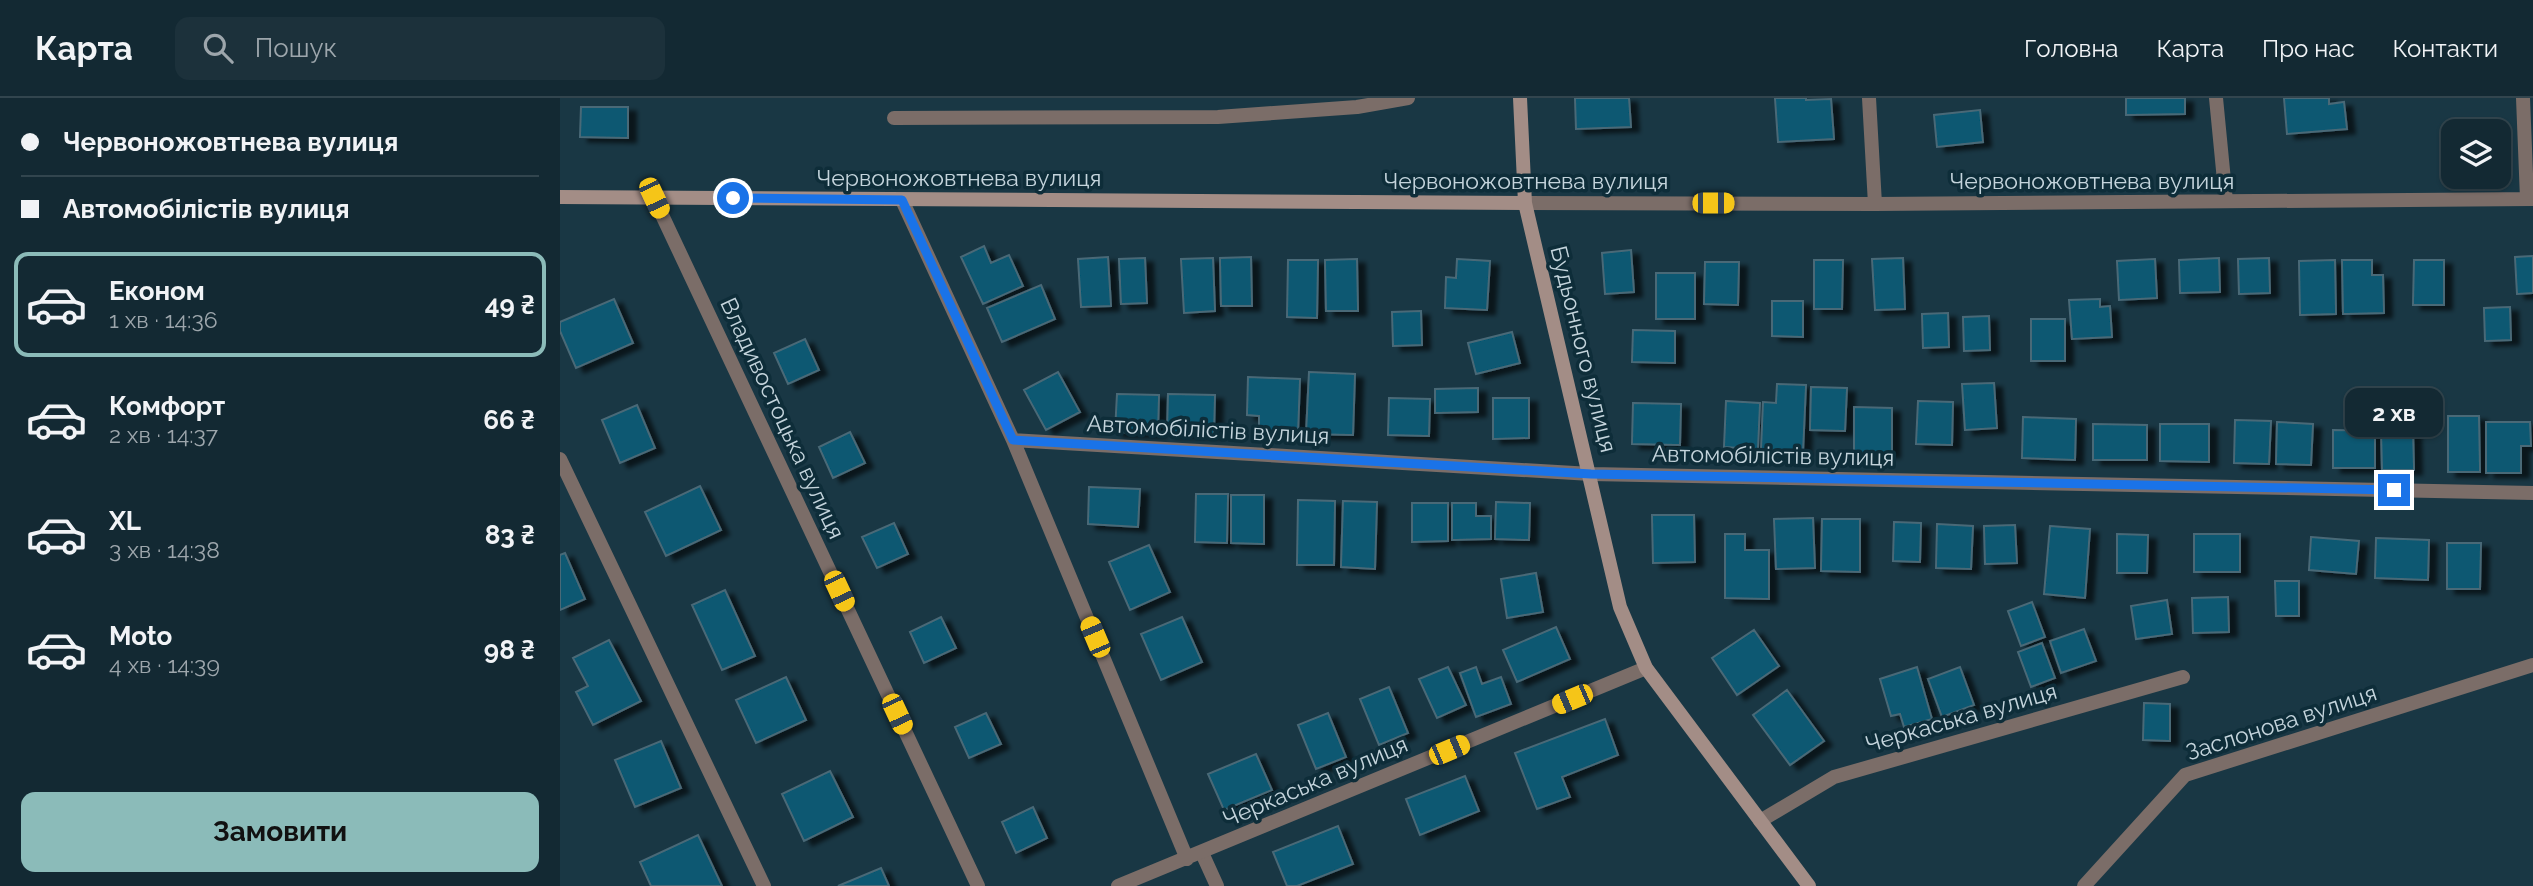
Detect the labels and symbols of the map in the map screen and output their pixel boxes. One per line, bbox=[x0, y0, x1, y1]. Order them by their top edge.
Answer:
street label: Червоножовтнева вулиця bbox=[816, 164, 1102, 191]
street label: Червоножовтнева вулиця bbox=[1383, 167, 1669, 194]
street label: Червоножовтнева вулиця bbox=[1949, 167, 2235, 194]
car bbox=[636, 175, 673, 221]
route start bbox=[717, 182, 749, 214]
car bbox=[1693, 193, 1735, 214]
street label: Будьонного вулиця bbox=[1545, 243, 1623, 455]
street label: Владивостоцька вулиця bbox=[715, 293, 851, 543]
callout: 2 хв bbox=[2345, 388, 2443, 438]
street label: Автомобілістів вулиця bbox=[1086, 409, 1330, 449]
street label: Автомобілістів вулиця bbox=[1651, 439, 1895, 471]
route end bbox=[2378, 474, 2410, 506]
car bbox=[821, 568, 858, 614]
car bbox=[1078, 614, 1113, 660]
street label: Черкаська вулиця bbox=[1862, 677, 2060, 757]
street label: Заслонова вулиця bbox=[2182, 678, 2380, 766]
car bbox=[1549, 681, 1596, 717]
car bbox=[879, 691, 916, 737]
street label: Черкаська вулиця bbox=[1219, 730, 1411, 832]
car bbox=[1426, 732, 1473, 768]

